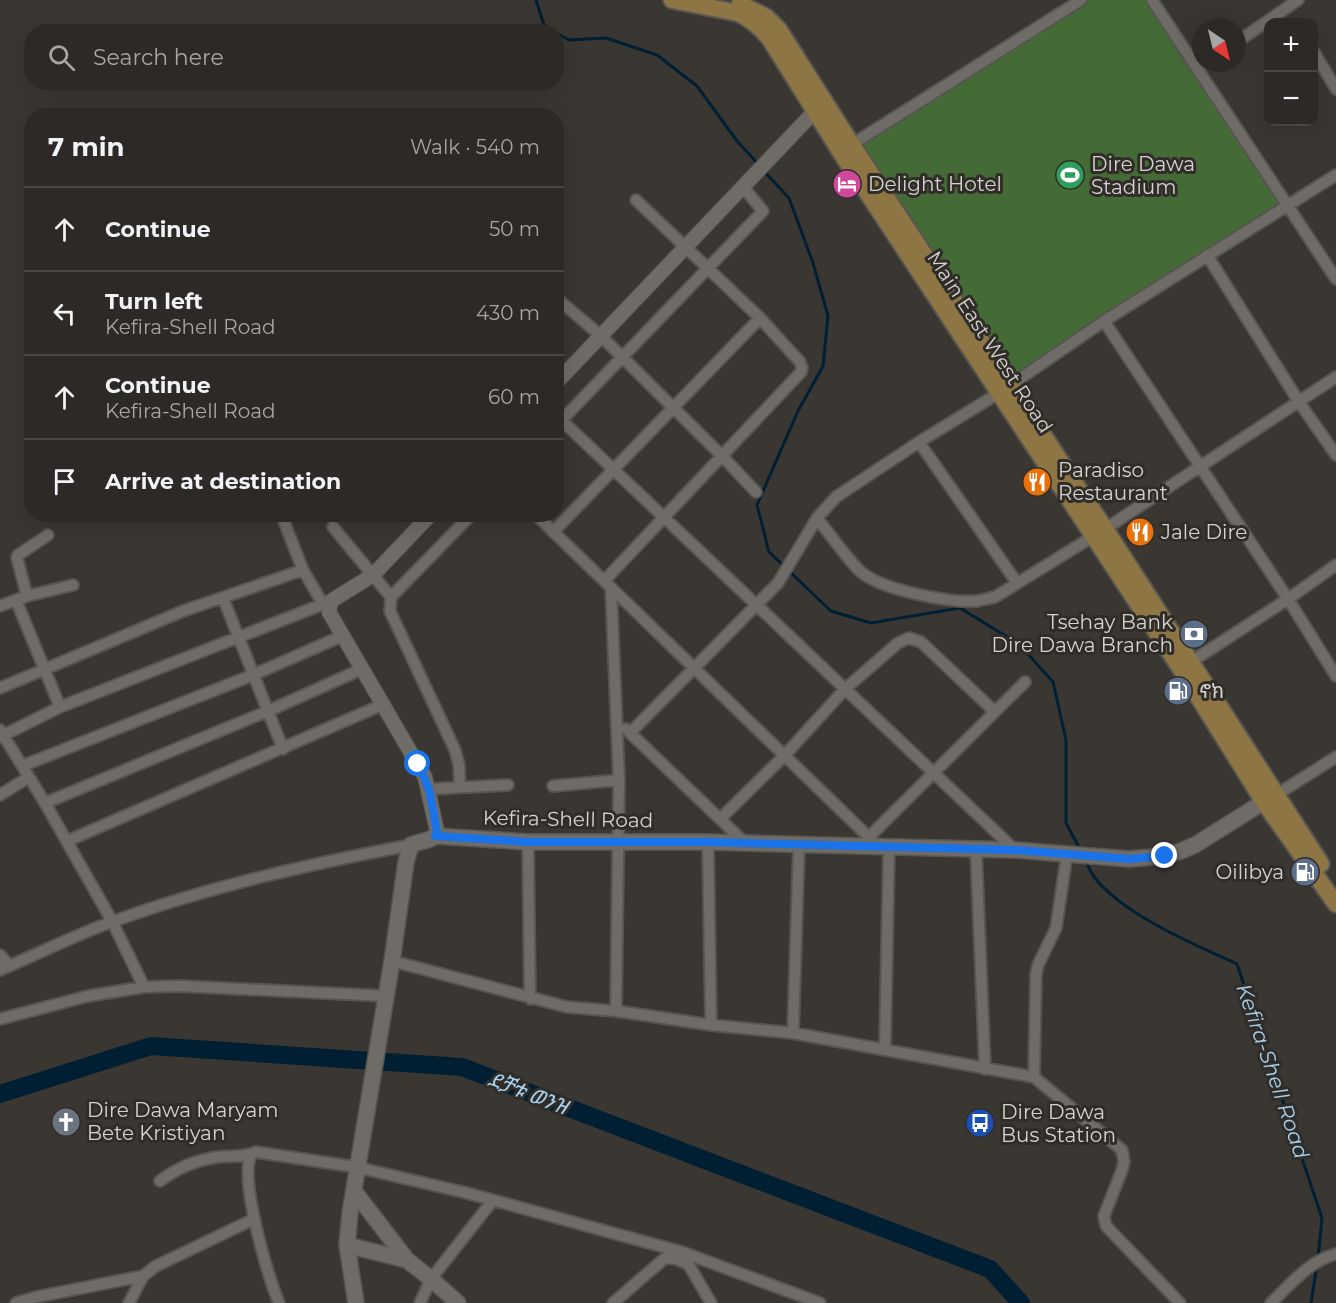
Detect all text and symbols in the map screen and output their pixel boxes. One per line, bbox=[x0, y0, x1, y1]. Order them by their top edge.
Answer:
north arrow bbox=[1192, 18, 1246, 72]
map controls bbox=[1264, 18, 1318, 126]
button: + bbox=[1264, 18, 1318, 72]
search box bbox=[24, 24, 564, 90]
icon: search bbox=[45, 41, 78, 74]
text: Search here bbox=[93, 44, 224, 71]
button: − bbox=[1264, 72, 1318, 126]
text: 7 min bbox=[48, 131, 125, 163]
text: Walk · 540 m bbox=[410, 135, 540, 159]
place label: Dire Dawa Stadium bbox=[1091, 152, 1195, 199]
sports icon: Dire Dawa Stadium bbox=[1054, 159, 1086, 191]
hotel icon: Delight Hotel bbox=[831, 168, 863, 200]
place label: Delight Hotel bbox=[868, 172, 1002, 196]
icon: ahead bbox=[48, 213, 81, 246]
text: Continue bbox=[105, 216, 211, 243]
text: 50 m bbox=[489, 217, 540, 241]
street label: Main East West Road bbox=[922, 247, 1058, 437]
text: Turn left bbox=[105, 288, 203, 315]
icon: left bbox=[48, 297, 81, 330]
text: 430 m bbox=[476, 301, 540, 325]
text: Kefira-Shell Road bbox=[105, 315, 276, 339]
text: Continue bbox=[105, 372, 211, 399]
icon: ahead bbox=[48, 381, 81, 414]
text: 60 m bbox=[488, 385, 540, 409]
text: Kefira-Shell Road bbox=[105, 399, 276, 423]
place label: Paradiso Restaurant bbox=[1058, 458, 1168, 505]
icon: arrive bbox=[48, 465, 81, 498]
restaurant icon: Paradiso Restaurant bbox=[1021, 466, 1053, 498]
text: Arrive at destination bbox=[105, 468, 341, 495]
restaurant icon: Jale Dire bbox=[1124, 516, 1156, 548]
place label: Jale Dire bbox=[1160, 520, 1247, 544]
place label: Tsehay Bank Dire Dawa Branch bbox=[991, 610, 1173, 657]
bank icon: Tsehay Bank Dire Dawa Branch bbox=[1178, 618, 1210, 650]
fuel station icon: ኖክ bbox=[1162, 675, 1194, 707]
place label: ኖክ bbox=[1199, 679, 1224, 703]
route start bbox=[404, 750, 430, 776]
street label: Kefira-Shell Road bbox=[483, 806, 653, 832]
route end bbox=[1151, 842, 1177, 868]
fuel station icon: Oilibya bbox=[1289, 856, 1321, 888]
place label: Oilibya bbox=[1216, 860, 1284, 884]
water label: Kefira-Shell Road bbox=[1231, 980, 1315, 1162]
water label: ደቻቱ ወንዝ bbox=[485, 1066, 574, 1121]
place label: Dire Dawa Maryam Bete Kristiyan bbox=[87, 1098, 279, 1145]
place label: Dire Dawa Bus Station bbox=[1001, 1100, 1116, 1147]
church icon: Dire Dawa Maryam Bete Kristiyan bbox=[50, 1106, 82, 1138]
bus stop icon: Dire Dawa Bus Station bbox=[964, 1107, 996, 1139]

